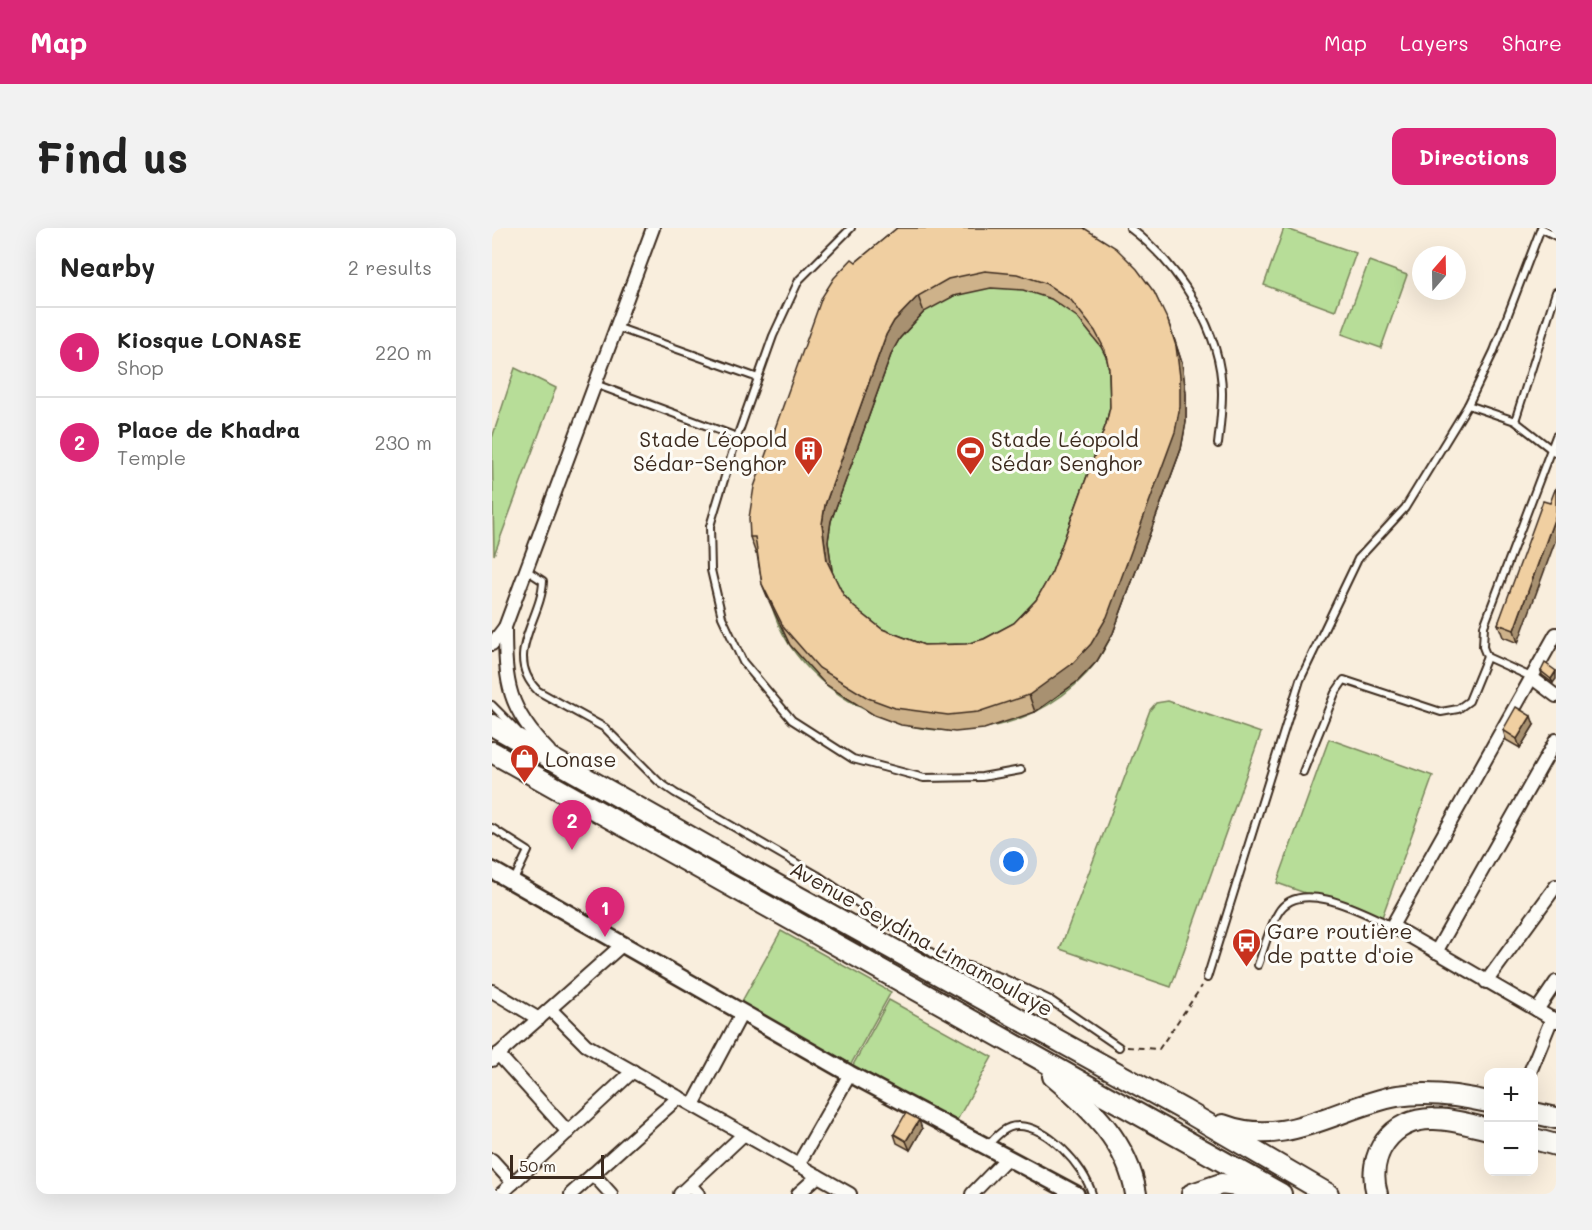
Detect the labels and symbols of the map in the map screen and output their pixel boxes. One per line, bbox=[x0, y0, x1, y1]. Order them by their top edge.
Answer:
north arrow bbox=[1412, 246, 1466, 300]
place label: Stade Léopold Sédar-Senghor bbox=[633, 425, 787, 476]
place label: Stade Léopold Sédar Senghor bbox=[991, 425, 1143, 476]
building icon: Stade Léopold Sédar-Senghor bbox=[792, 434, 824, 476]
sports icon: Stade Léopold Sédar Senghor bbox=[954, 434, 986, 476]
shop icon: Lonase bbox=[508, 742, 540, 784]
place label: Lonase bbox=[545, 745, 616, 772]
pin: 2 bbox=[552, 800, 592, 850]
your location bbox=[999, 847, 1028, 876]
street label: Avenue Seydina Limamoulaye bbox=[786, 854, 1058, 1022]
pin: 1 bbox=[586, 888, 624, 937]
place label: Gare routière de patte d'oie bbox=[1267, 917, 1414, 968]
bus stop icon: Gare routière de patte d'oie bbox=[1230, 926, 1262, 968]
scale bar bbox=[510, 1152, 604, 1180]

